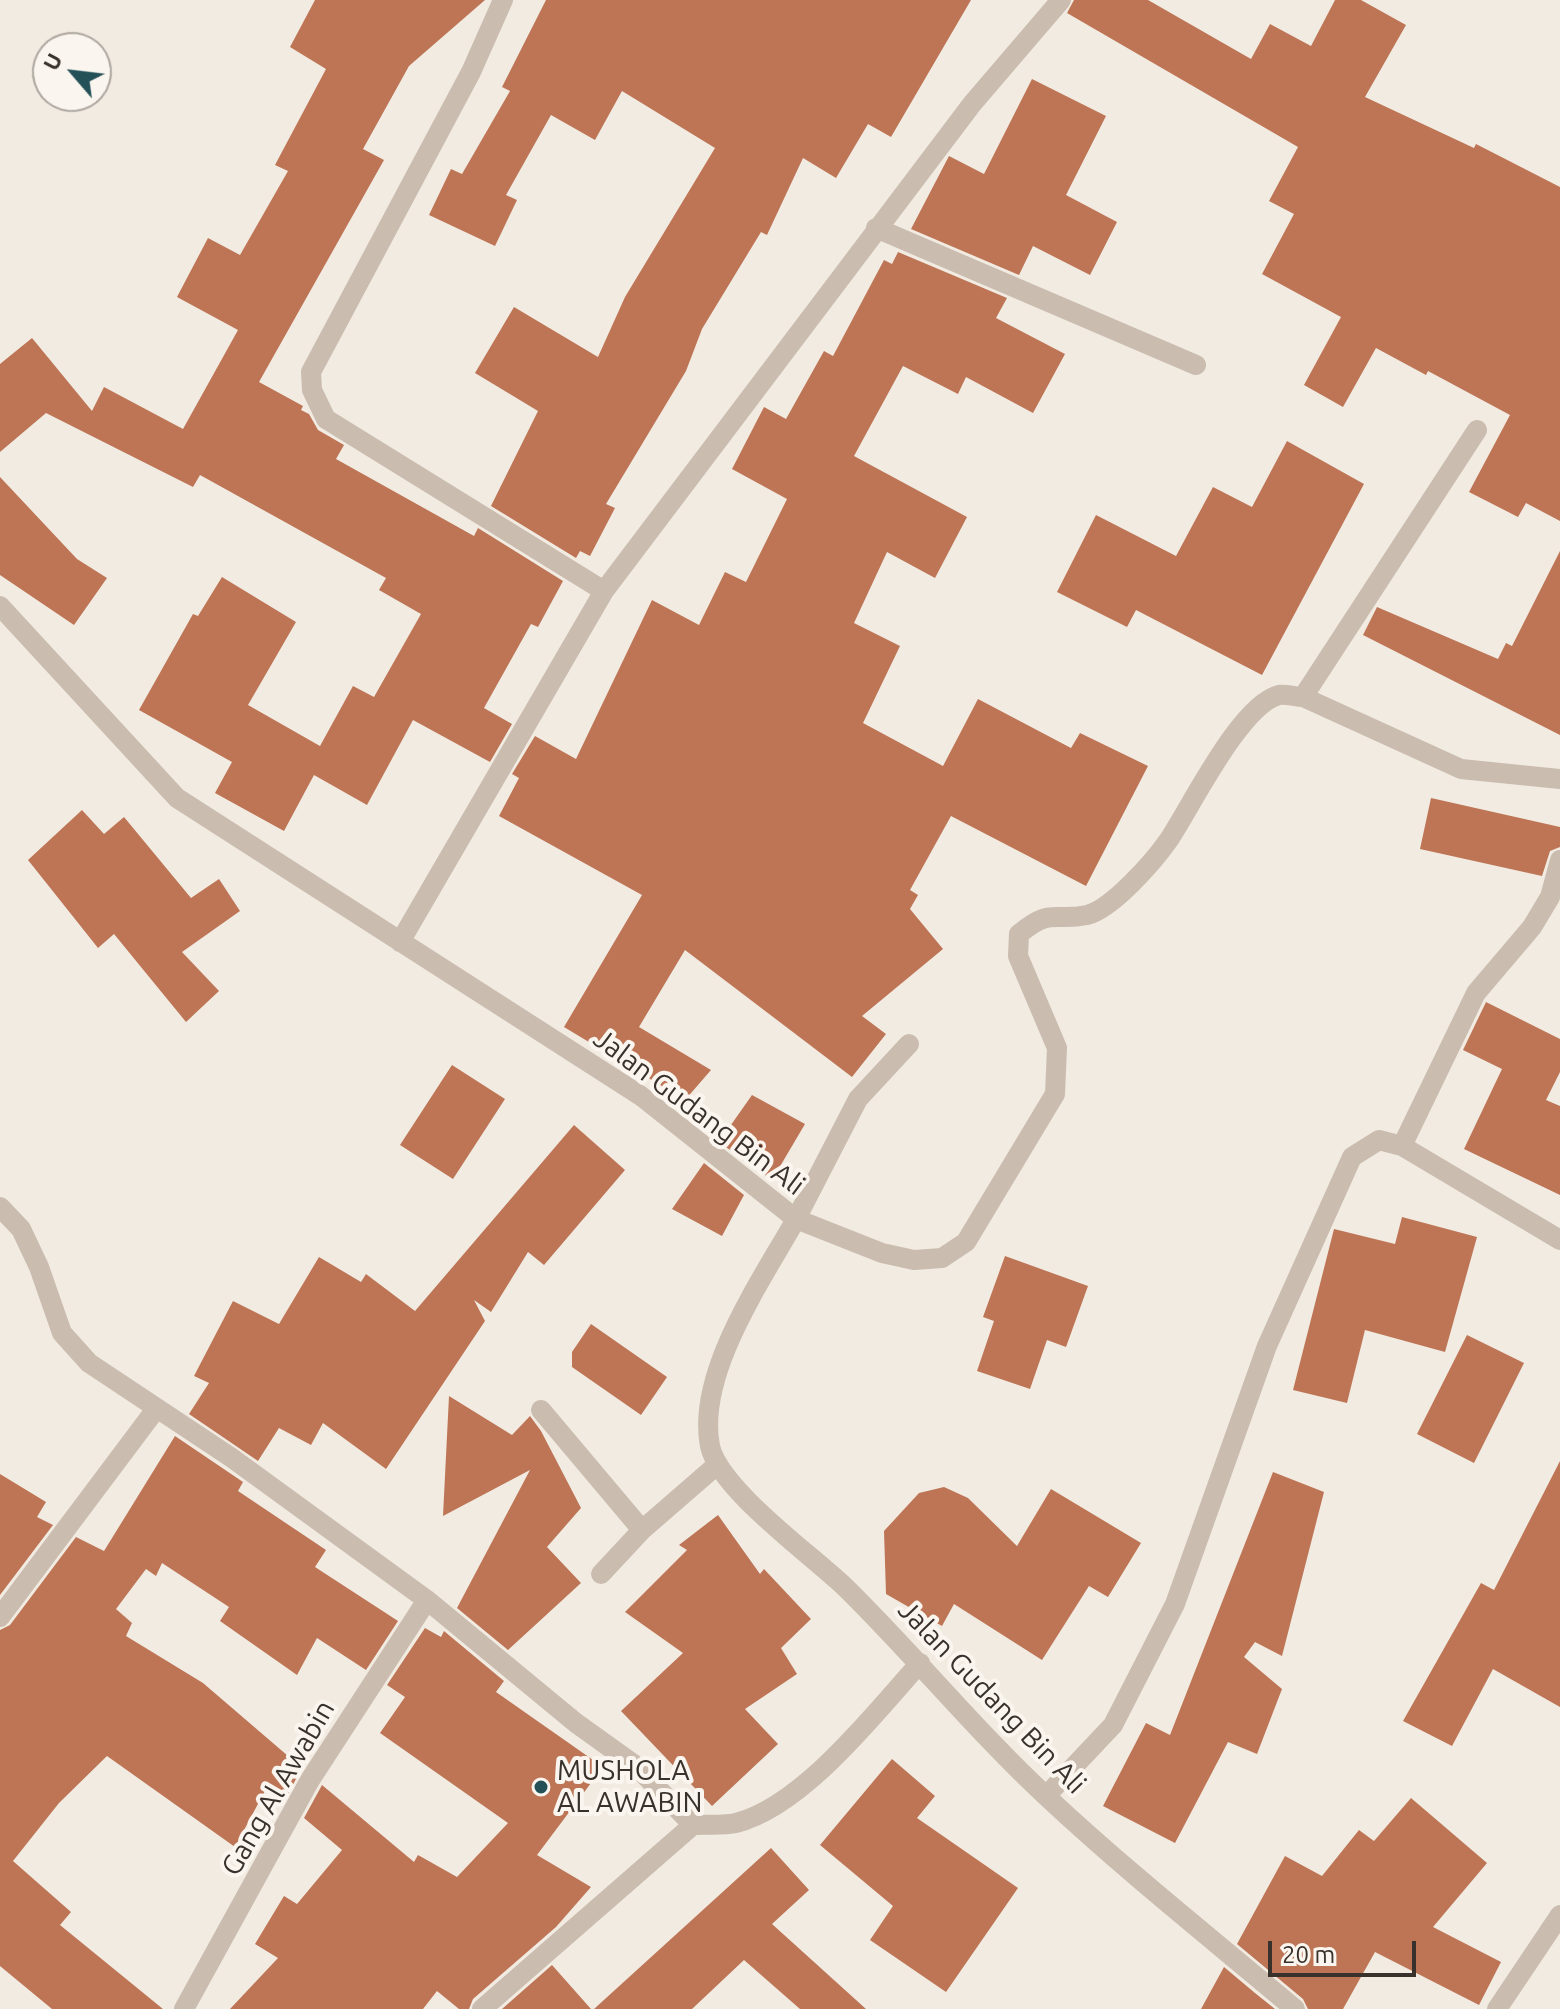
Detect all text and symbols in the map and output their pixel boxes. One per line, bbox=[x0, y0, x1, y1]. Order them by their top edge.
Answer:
north arrow bbox=[32, 32, 112, 112]
text: U bbox=[37, 49, 67, 74]
street label: Jalan Gudang Bin Ali bbox=[587, 1022, 811, 1202]
street label: Jalan Gudang Bin Ali bbox=[891, 1593, 1093, 1801]
street label: Gang Al Awabin bbox=[214, 1694, 342, 1882]
place label: MUSHOLA AL AWABIN bbox=[557, 1754, 702, 1820]
marker: MUSHOLA AL AWABIN bbox=[532, 1778, 550, 1796]
scale bar bbox=[1272, 1925, 1420, 1975]
text: 20 m bbox=[1282, 1941, 1335, 1968]

